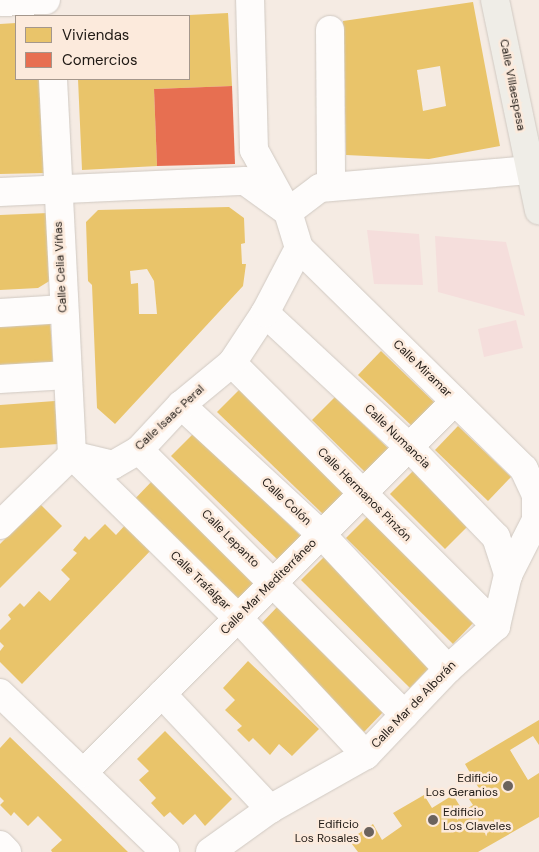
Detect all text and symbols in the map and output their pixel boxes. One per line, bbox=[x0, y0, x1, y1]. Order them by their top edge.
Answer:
legend bbox=[15, 15, 190, 80]
text: Viviendas bbox=[62, 25, 129, 45]
street label: Calle Villaespesa bbox=[496, 38, 528, 132]
text: Comercios bbox=[62, 50, 137, 70]
street label: Calle Celia Viñas bbox=[51, 221, 71, 313]
street label: Calle Miramar bbox=[390, 337, 454, 401]
street label: Calle Isaac Peral bbox=[132, 382, 208, 454]
street label: Calle Numancia bbox=[361, 402, 433, 472]
street label: Calle Hermanos Pinzón bbox=[314, 445, 414, 545]
street label: Calle Colón bbox=[258, 475, 314, 529]
street label: Calle Lepanto bbox=[198, 507, 262, 571]
street label: Calle Mar Mediterráneo bbox=[218, 536, 320, 638]
street label: Calle Trafalgar bbox=[167, 549, 233, 613]
street label: Calle Mar de Alborán bbox=[369, 658, 459, 752]
place label: Edificio Los Geranios bbox=[426, 772, 498, 800]
marker: Edificio Los Geranios bbox=[502, 780, 514, 792]
place label: Edificio Los Claveles bbox=[443, 806, 511, 834]
marker: Edificio Los Claveles bbox=[427, 814, 439, 826]
place label: Edificio Los Rosales bbox=[295, 818, 359, 846]
marker: Edificio Los Rosales bbox=[363, 826, 375, 838]

